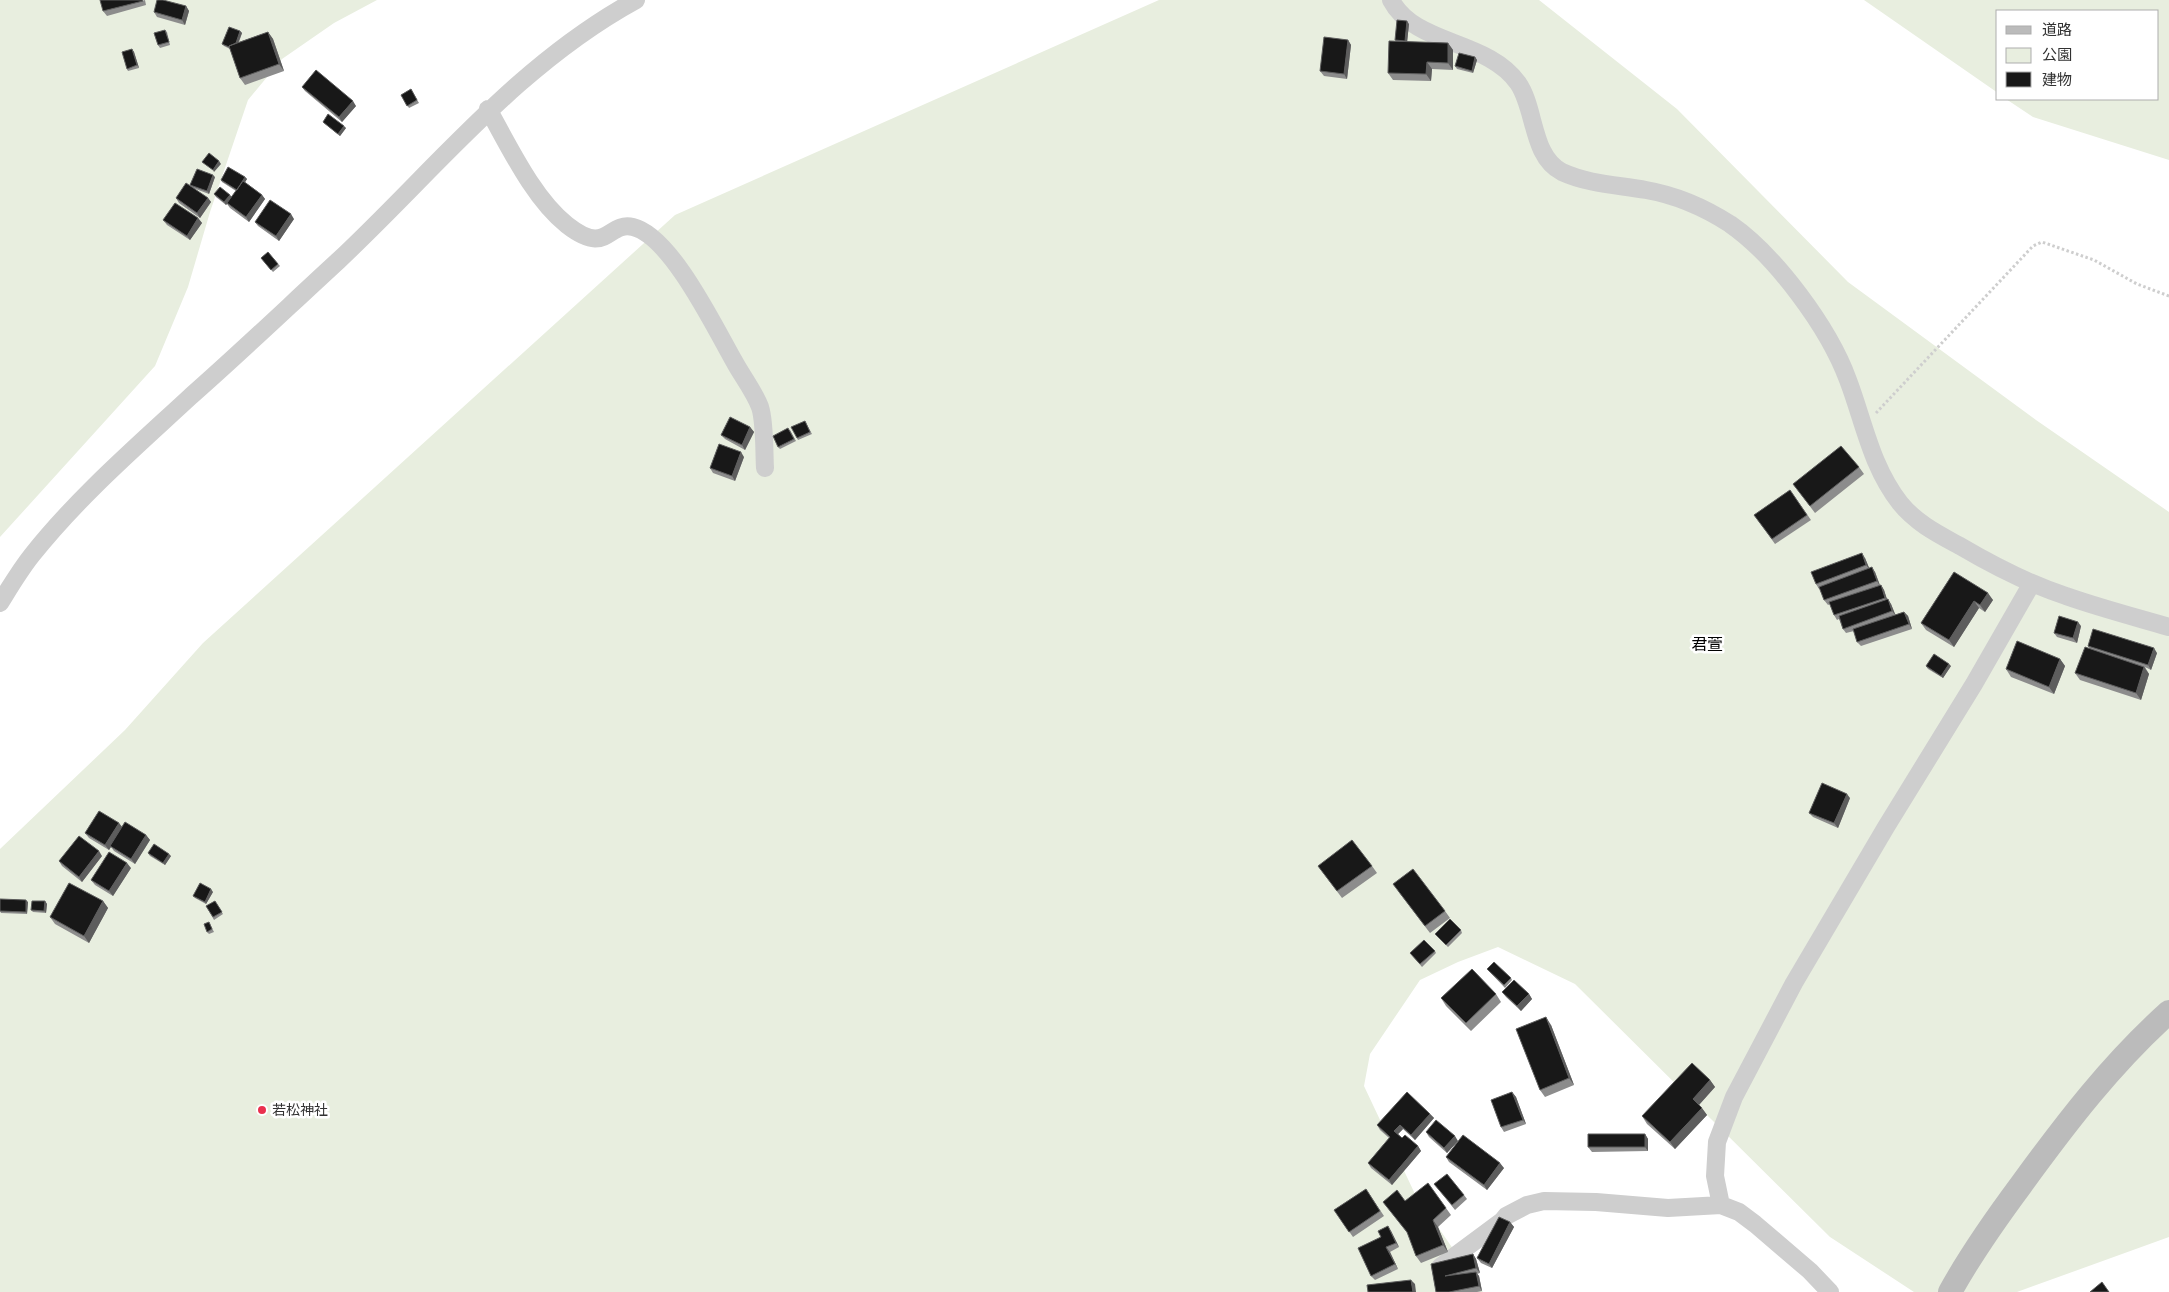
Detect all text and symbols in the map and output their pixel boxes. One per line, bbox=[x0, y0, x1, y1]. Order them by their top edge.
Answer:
legend bbox=[1996, 10, 2159, 100]
text: 道路 bbox=[2042, 20, 2072, 39]
text: 公園 bbox=[2042, 45, 2072, 64]
text: 建物 bbox=[2042, 70, 2072, 89]
district label: 君萱 bbox=[1691, 634, 1723, 655]
place label: 若松神社 bbox=[272, 1101, 328, 1119]
marker: 若松神社 bbox=[256, 1104, 268, 1116]

